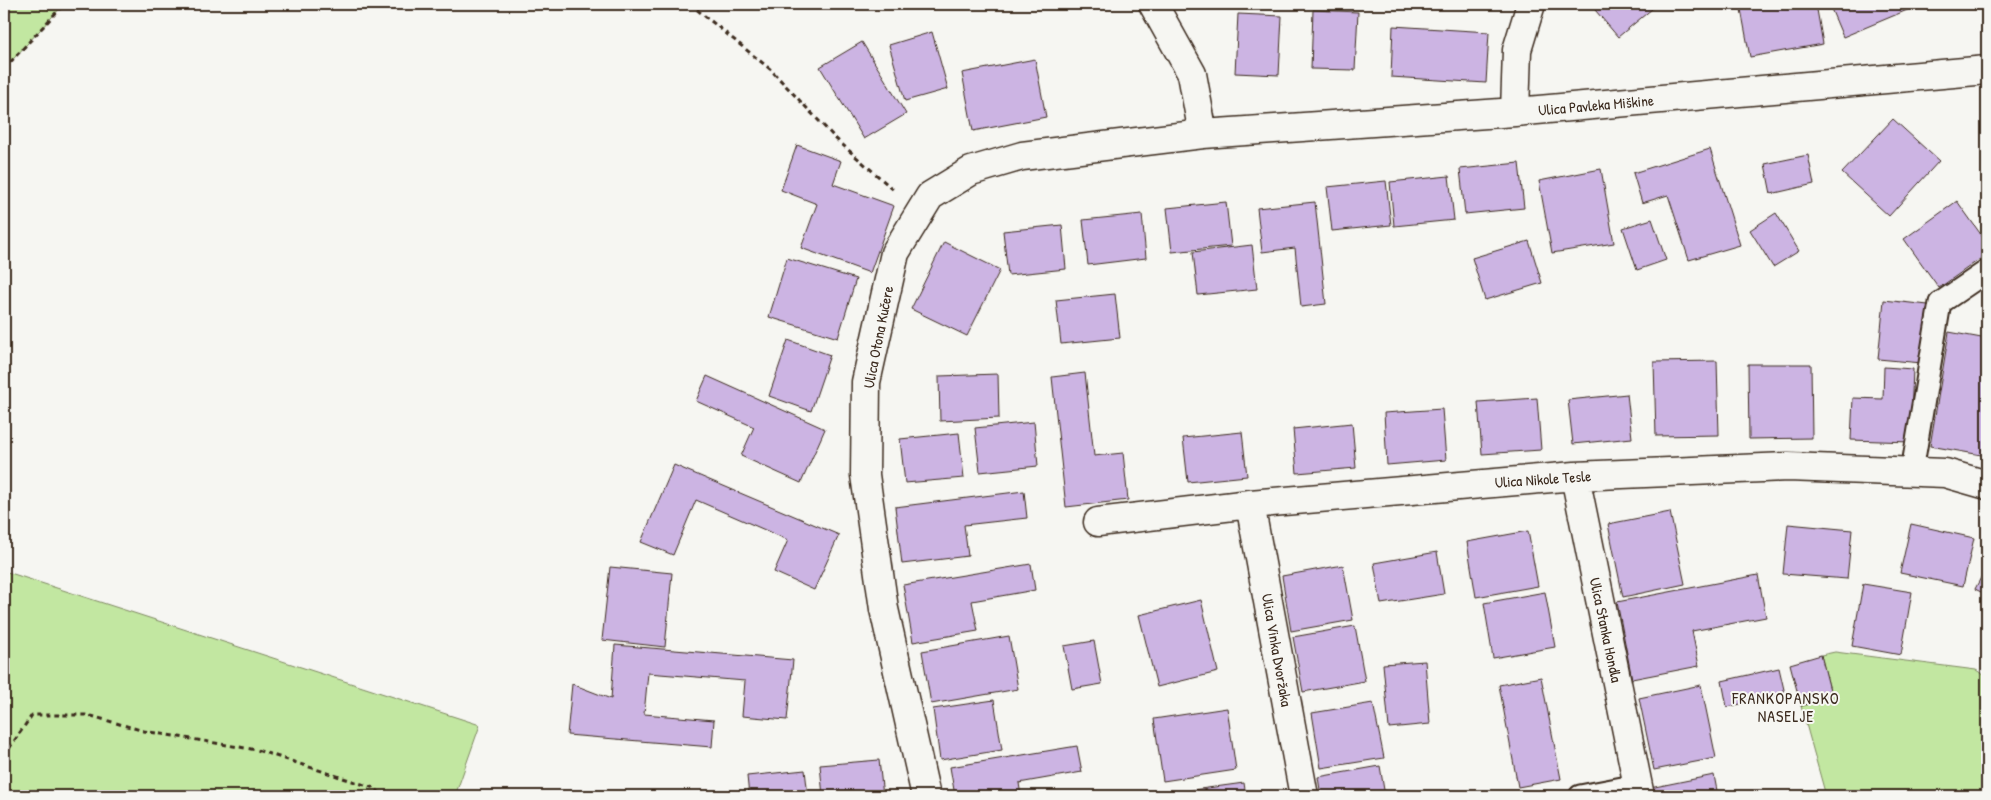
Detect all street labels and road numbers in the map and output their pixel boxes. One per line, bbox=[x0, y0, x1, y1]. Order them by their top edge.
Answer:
street label: Ulica Pavleka Miškine bbox=[1537, 89, 1655, 121]
street label: Ulica Otona Kučere bbox=[858, 284, 898, 390]
street label: Ulica Nikole Tesle bbox=[1494, 465, 1592, 493]
street label: Ulica Stanka Hondla bbox=[1585, 576, 1627, 684]
street label: Ulica Vinka Dvoržaka bbox=[1257, 592, 1297, 708]

